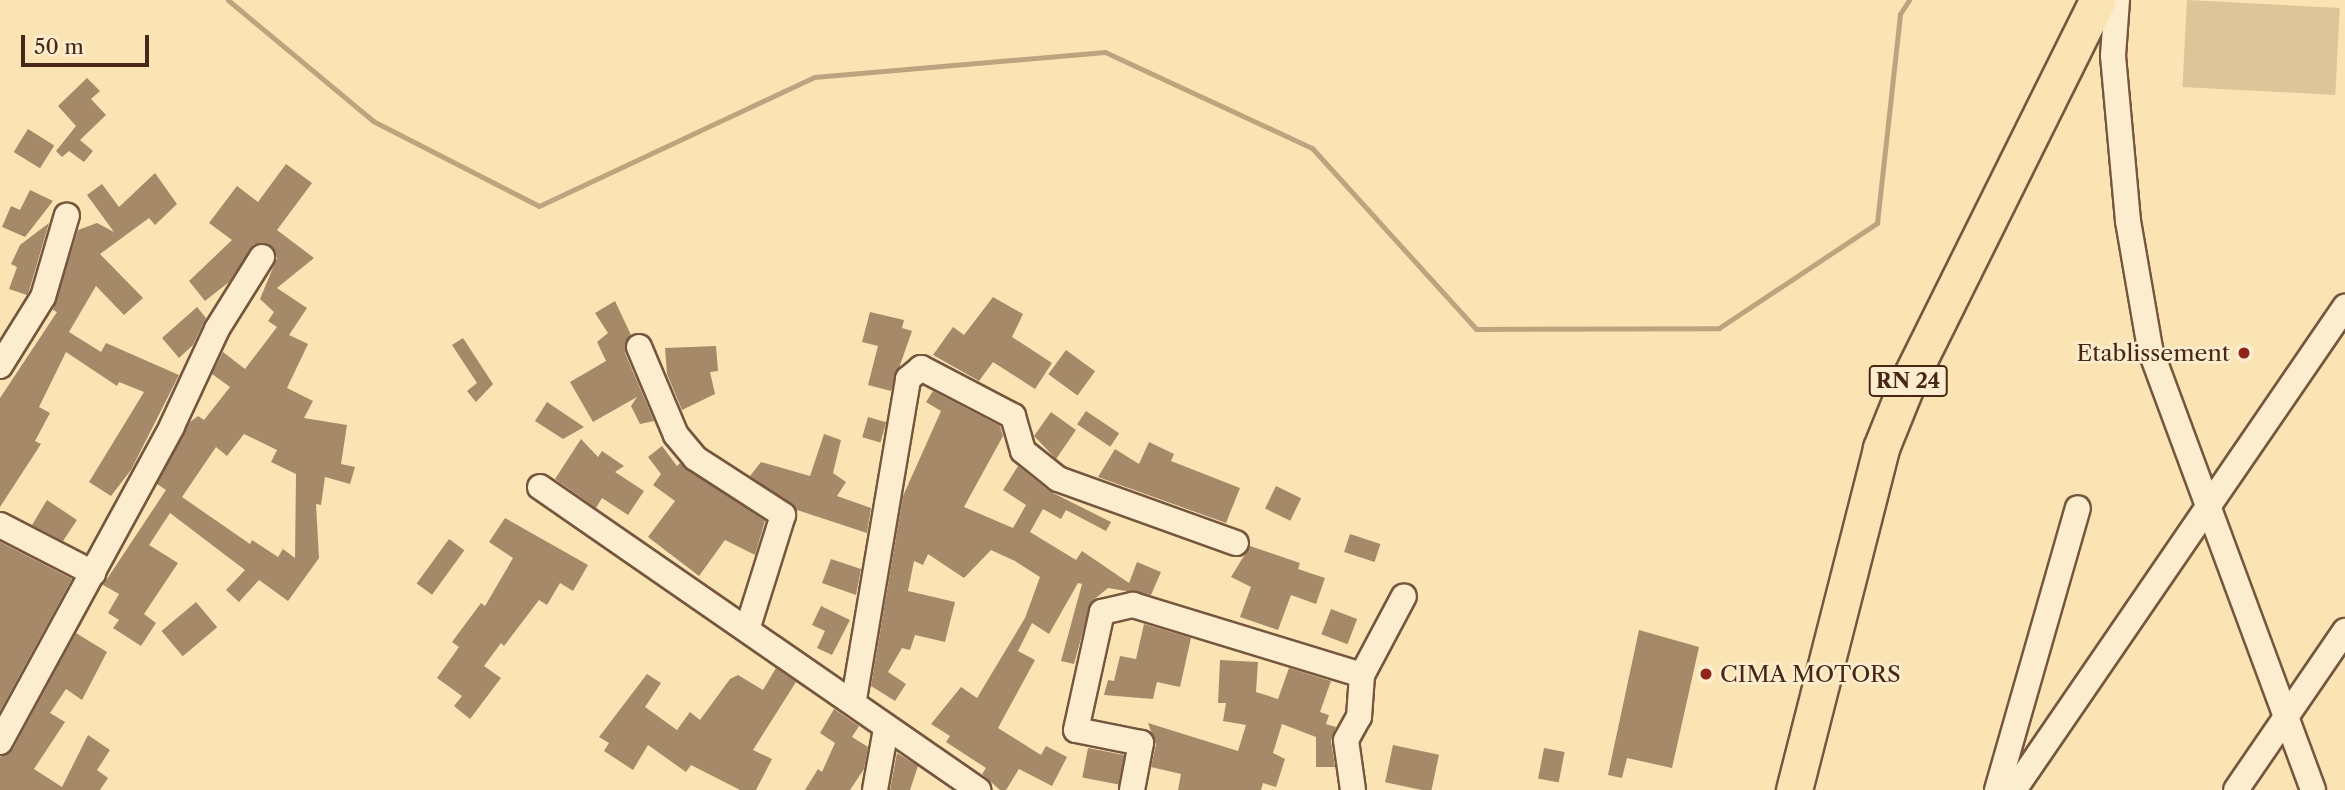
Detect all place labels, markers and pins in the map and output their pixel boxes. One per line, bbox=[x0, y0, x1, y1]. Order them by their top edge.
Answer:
place label: Etablissement bbox=[2076, 339, 2230, 367]
marker: Etablissement bbox=[2236, 345, 2252, 361]
place label: CIMA MOTORS bbox=[1720, 660, 1902, 688]
marker: CIMA MOTORS bbox=[1698, 666, 1714, 682]

